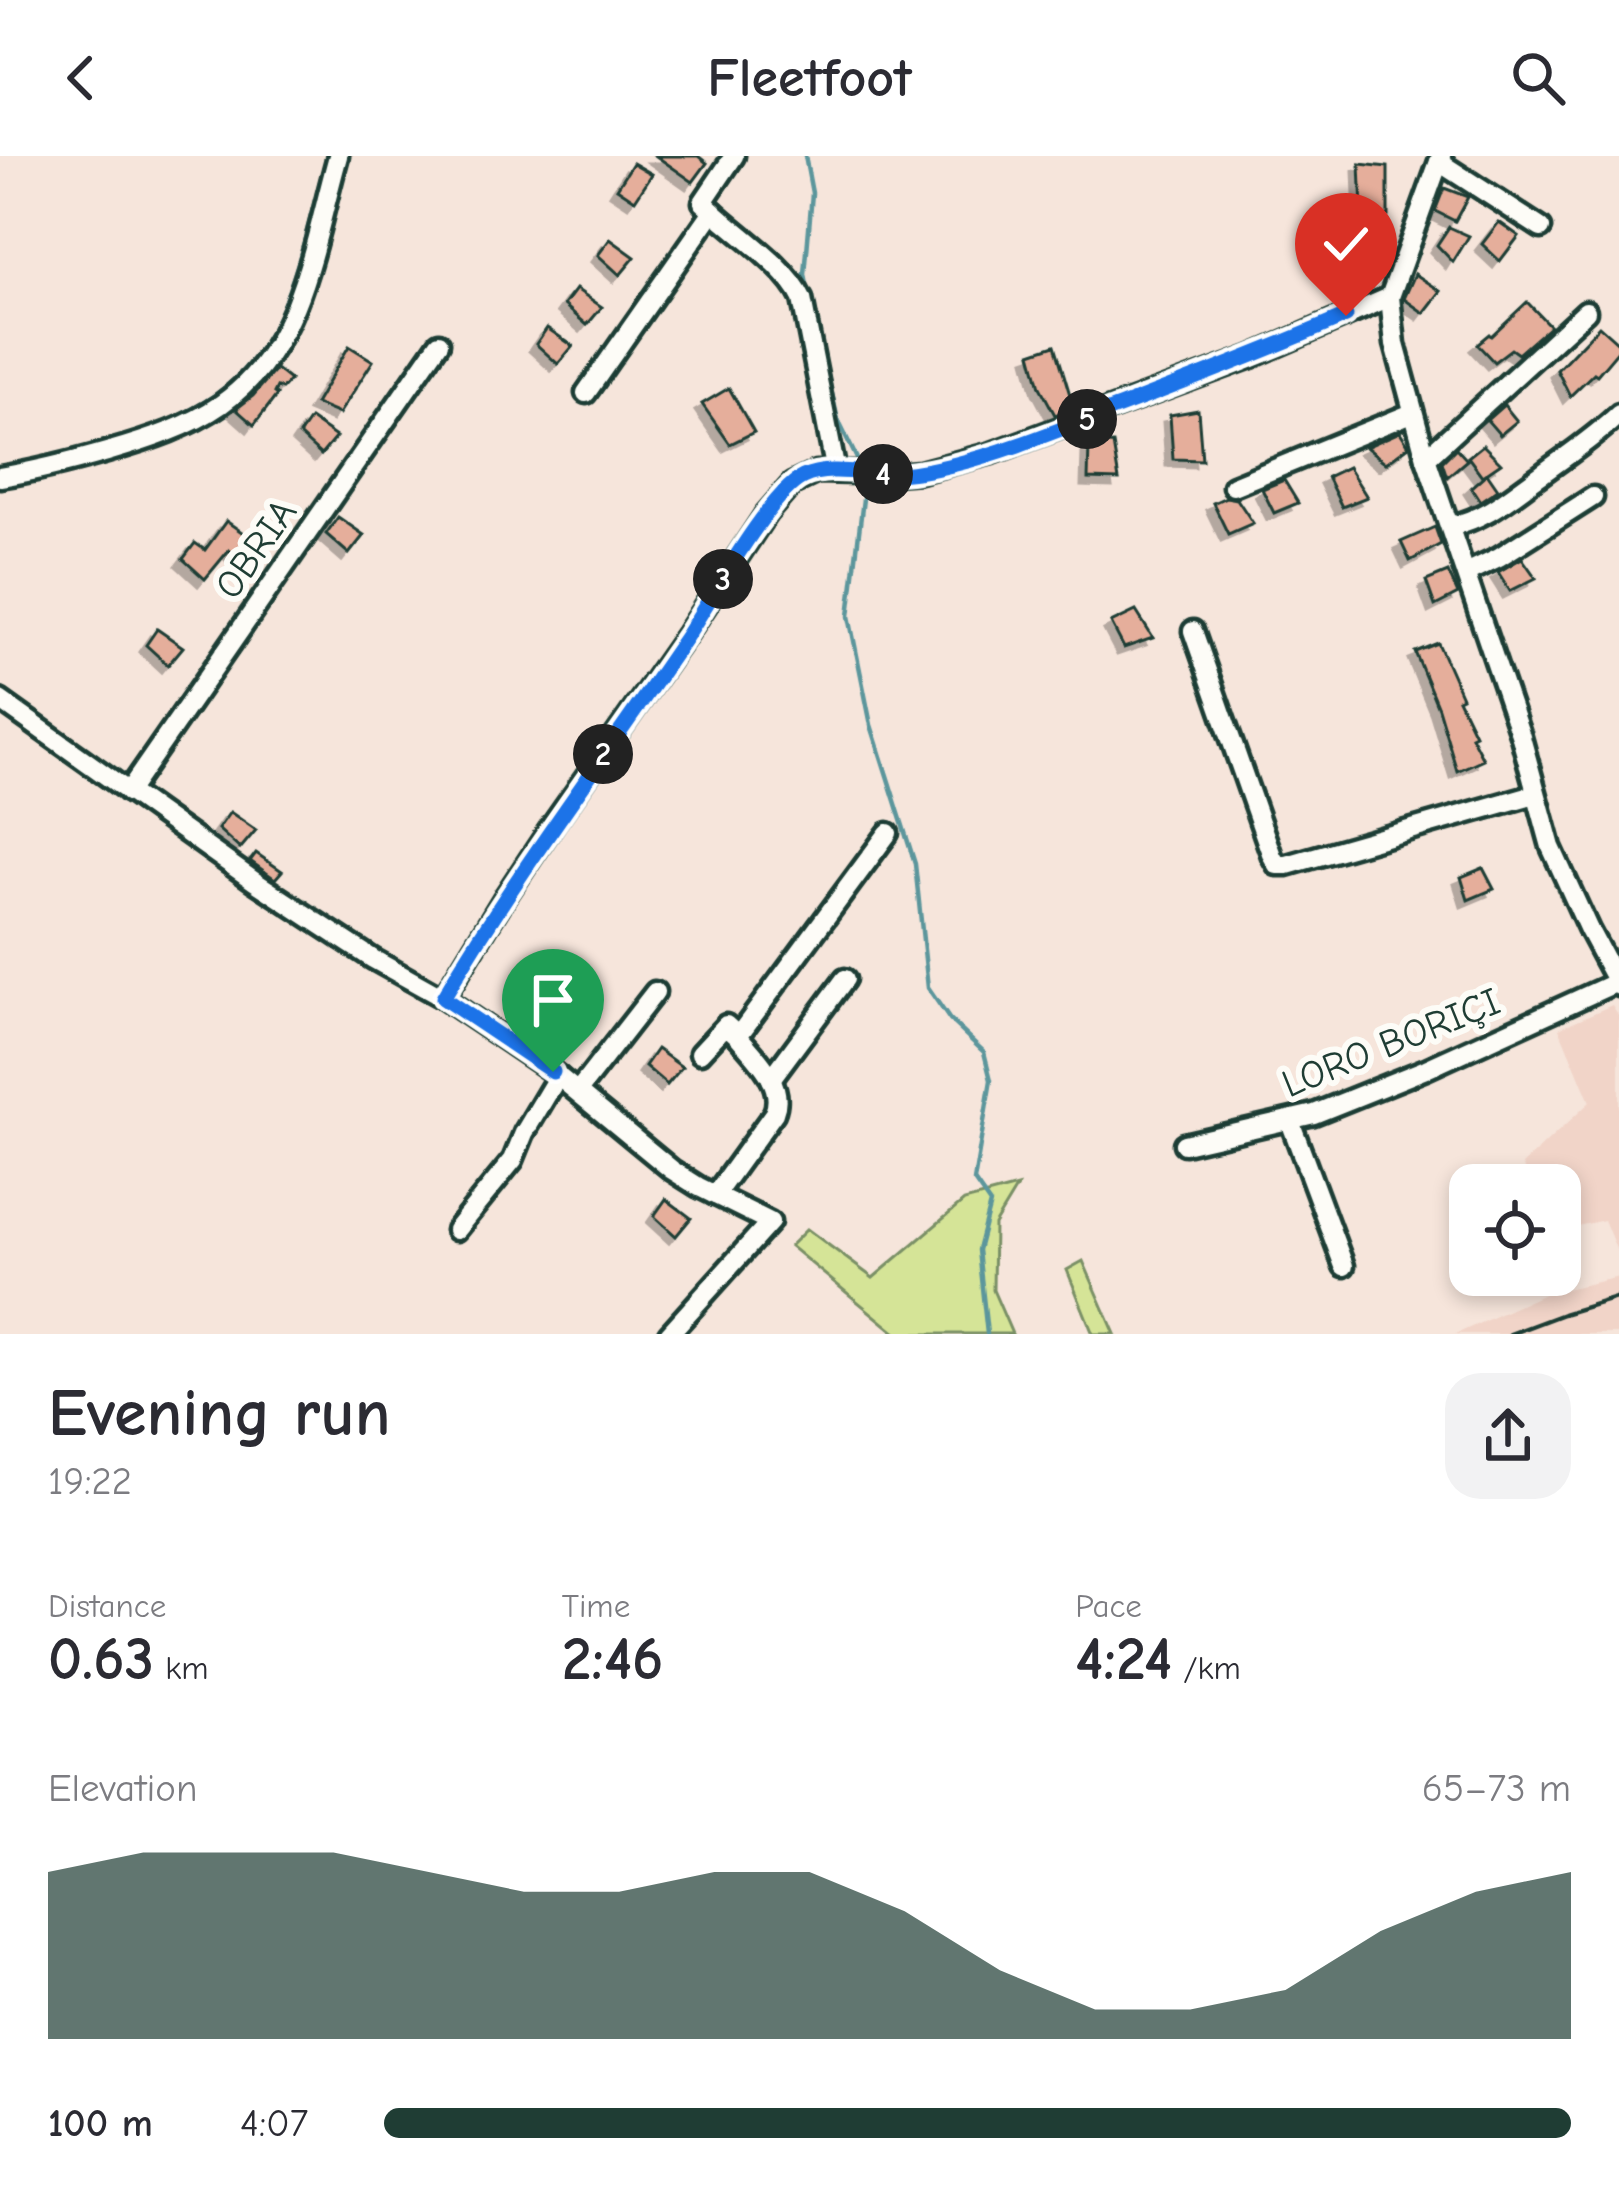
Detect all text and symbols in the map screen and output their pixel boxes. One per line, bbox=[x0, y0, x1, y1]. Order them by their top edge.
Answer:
icon: back bbox=[48, 45, 114, 111]
icon: search bbox=[1505, 45, 1571, 111]
text: Fleetfoot bbox=[707, 47, 912, 110]
pin bbox=[1295, 193, 1397, 316]
icon: check bbox=[1313, 211, 1379, 277]
pin: 5 bbox=[1057, 389, 1117, 449]
text: 5 bbox=[1078, 400, 1096, 438]
pin: 4 bbox=[853, 444, 913, 504]
text: 4 bbox=[875, 455, 891, 493]
street label: OBRIA bbox=[206, 491, 306, 607]
pin: 3 bbox=[693, 549, 753, 609]
text: 3 bbox=[715, 560, 731, 598]
pin: 2 bbox=[573, 724, 633, 784]
text: 2 bbox=[595, 735, 611, 773]
pin bbox=[502, 949, 604, 1072]
icon: arrive bbox=[520, 967, 586, 1033]
street label: LORO BORIÇI bbox=[1276, 979, 1506, 1107]
map controls bbox=[1449, 1164, 1581, 1296]
button: locate bbox=[1449, 1164, 1581, 1296]
button: share bbox=[1445, 1373, 1571, 1499]
text: Evening run bbox=[48, 1376, 390, 1452]
text: 19:22 bbox=[48, 1459, 132, 1504]
text: Distance bbox=[48, 1587, 166, 1625]
text: Time bbox=[562, 1587, 630, 1625]
text: Pace bbox=[1075, 1587, 1142, 1625]
text: 0.63 bbox=[48, 1625, 154, 1694]
text: 2:46 bbox=[562, 1625, 663, 1694]
text: 4:24 bbox=[1075, 1625, 1172, 1694]
text: km bbox=[154, 1649, 208, 1687]
text: /km bbox=[1172, 1649, 1241, 1687]
text: Elevation bbox=[48, 1766, 197, 1811]
text: 65–73 m bbox=[1422, 1766, 1571, 1811]
text: 100 m bbox=[48, 2101, 153, 2146]
text: 4:07 bbox=[240, 2101, 308, 2146]

